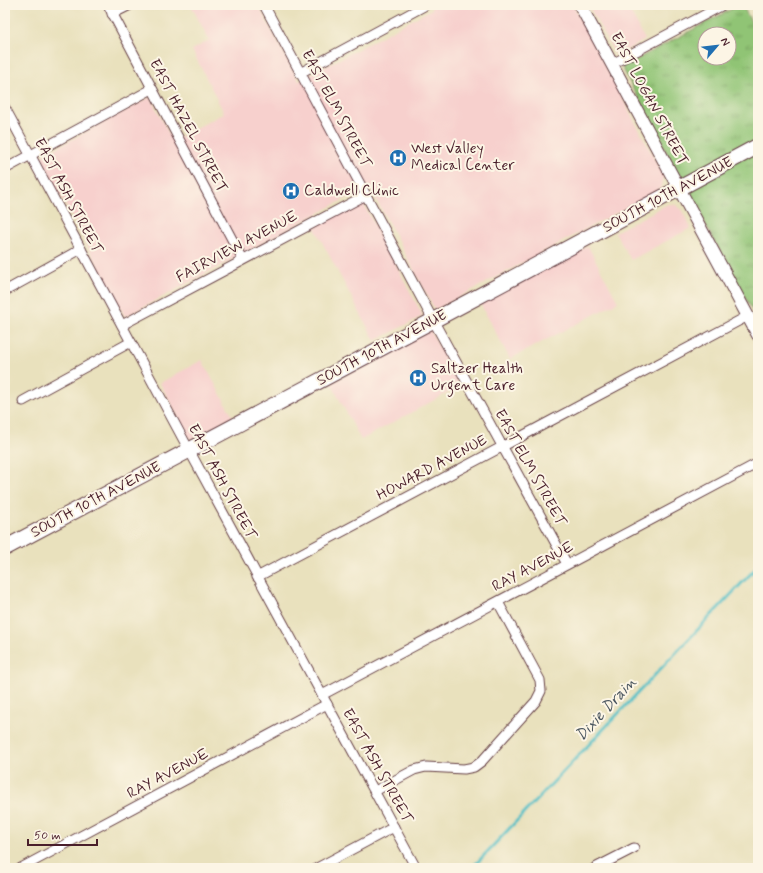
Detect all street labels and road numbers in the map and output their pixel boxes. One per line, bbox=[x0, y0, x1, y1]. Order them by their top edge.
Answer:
street label: EAST LOGAN STREET bbox=[605, 29, 693, 169]
street label: EAST ELM STREET bbox=[296, 46, 376, 172]
street label: EAST HAZEL STREET bbox=[144, 56, 232, 196]
street label: EAST ASH STREET bbox=[29, 135, 107, 258]
street label: SOUTH 10TH AVENUE bbox=[599, 152, 737, 238]
street label: FAIRVIEW AVENUE bbox=[173, 206, 302, 288]
street label: SOUTH 10TH AVENUE bbox=[313, 305, 451, 391]
street label: EAST ELM STREET bbox=[489, 406, 571, 531]
street label: EAST ASH STREET bbox=[183, 421, 261, 544]
street label: HOWARD AVENUE bbox=[373, 430, 491, 506]
street label: SOUTH 10TH AVENUE bbox=[27, 457, 165, 543]
street label: RAY AVENUE bbox=[489, 537, 578, 597]
street label: EAST ASH STREET bbox=[337, 705, 417, 828]
street label: RAY AVENUE bbox=[124, 744, 213, 804]

